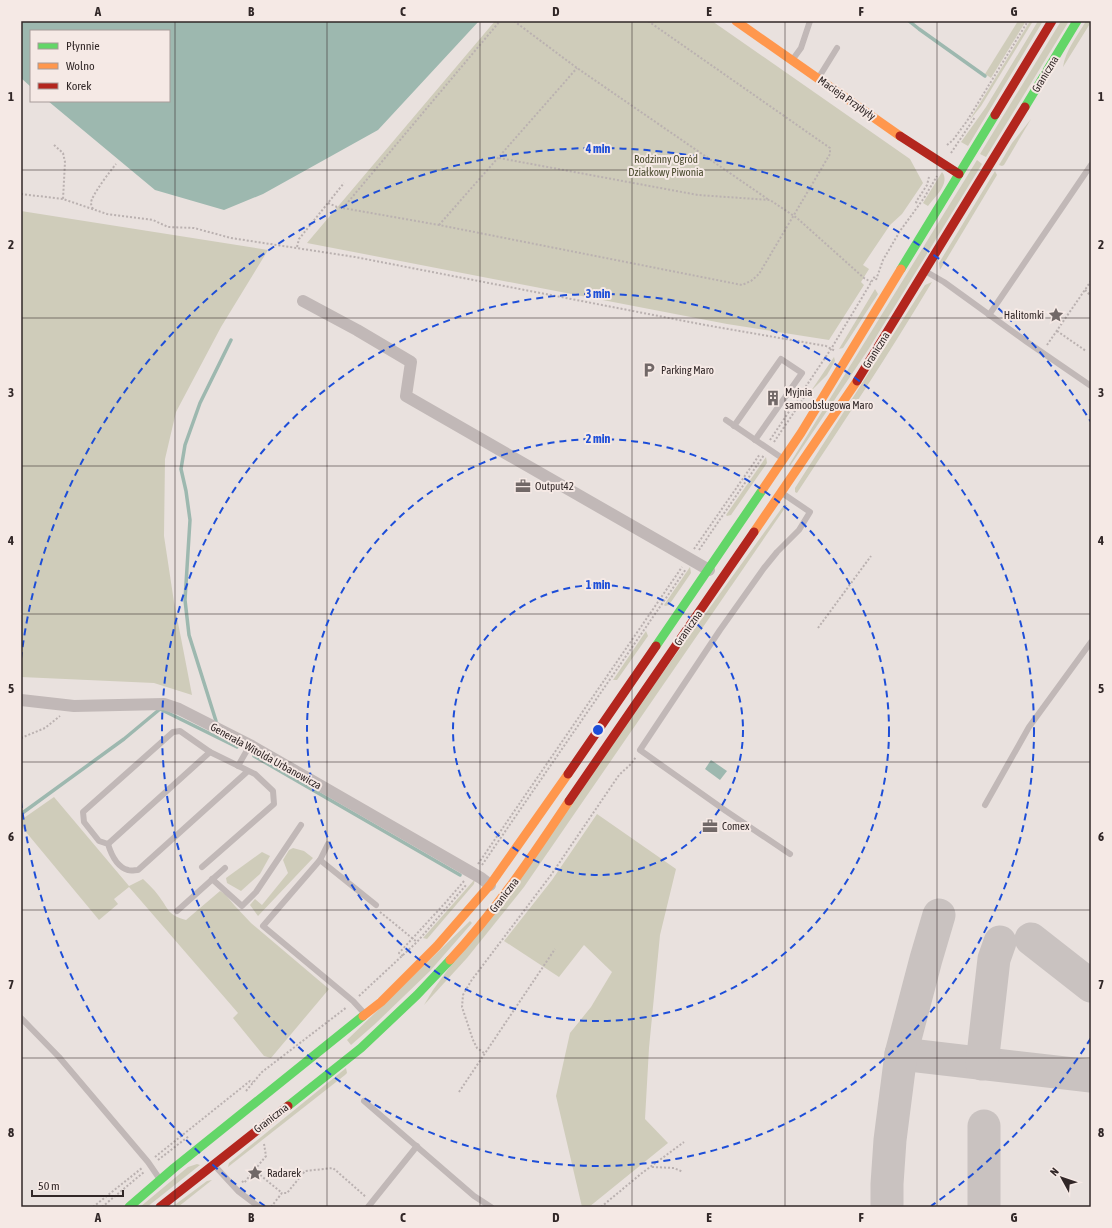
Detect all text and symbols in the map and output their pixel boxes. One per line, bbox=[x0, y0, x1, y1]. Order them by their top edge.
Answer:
text: A bbox=[94, 4, 102, 19]
text: B bbox=[248, 4, 255, 19]
text: C bbox=[400, 4, 406, 19]
text: D bbox=[552, 4, 560, 19]
text: E bbox=[706, 4, 712, 19]
text: F bbox=[858, 4, 864, 19]
text: G bbox=[1011, 4, 1018, 19]
legend bbox=[30, 30, 170, 102]
text: Płynnie bbox=[66, 39, 100, 53]
street label: Graniczna bbox=[1029, 54, 1061, 94]
text: Wolno bbox=[66, 59, 95, 73]
street label: Macieja Przybyły bbox=[816, 74, 878, 122]
text: Korek bbox=[66, 79, 92, 93]
text: 1 bbox=[8, 89, 14, 104]
text: 1 bbox=[1098, 89, 1104, 104]
text: 4 min bbox=[585, 142, 610, 156]
park label: Rodzinny Ogród Działkowy Piwonia bbox=[628, 153, 704, 178]
text: 2 bbox=[8, 237, 14, 252]
text: 2 bbox=[1098, 237, 1104, 252]
text: 3 min bbox=[586, 287, 610, 301]
place icon: Halitomki bbox=[1047, 306, 1065, 324]
place label: Halitomki bbox=[1004, 309, 1044, 321]
street label: Graniczna bbox=[860, 330, 892, 370]
parking icon: Parking Maro bbox=[640, 361, 658, 379]
place label: Parking Maro bbox=[661, 364, 714, 376]
text: 3 bbox=[8, 385, 14, 400]
text: 3 bbox=[1098, 385, 1104, 400]
place label: Myjnia samoobsługowa Maro bbox=[785, 386, 873, 411]
building icon: Myjnia samoobsługowa Maro bbox=[764, 389, 782, 407]
text: 2 min bbox=[586, 432, 610, 446]
office icon: Output42 bbox=[514, 477, 532, 495]
place label: Output42 bbox=[535, 480, 574, 492]
text: 4 bbox=[7, 533, 14, 548]
text: 4 bbox=[1097, 533, 1104, 548]
text: 1 min bbox=[586, 578, 610, 592]
street label: Graniczna bbox=[672, 608, 704, 648]
text: 5 bbox=[8, 681, 14, 696]
text: 5 bbox=[1098, 681, 1104, 696]
street label: Generała Witolda Urbanowicza bbox=[208, 720, 324, 792]
centre of rings bbox=[591, 723, 605, 737]
office icon: Comex bbox=[701, 817, 719, 835]
place label: Comex bbox=[722, 820, 750, 832]
text: 6 bbox=[8, 829, 14, 844]
text: 6 bbox=[1098, 829, 1104, 844]
street label: Graniczna bbox=[487, 875, 521, 915]
text: 7 bbox=[8, 977, 14, 992]
text: 7 bbox=[1098, 977, 1104, 992]
street label: Graniczna bbox=[251, 1101, 291, 1135]
text: 8 bbox=[8, 1125, 14, 1140]
text: 8 bbox=[1098, 1125, 1104, 1140]
north arrow bbox=[1042, 1158, 1082, 1198]
place icon: Radarek bbox=[246, 1164, 264, 1182]
text: N bbox=[1048, 1165, 1061, 1178]
place label: Radarek bbox=[267, 1167, 301, 1179]
scale bar bbox=[32, 1172, 123, 1198]
text: 50 m bbox=[38, 1179, 60, 1193]
text: A bbox=[94, 1210, 102, 1225]
text: B bbox=[248, 1210, 255, 1225]
text: C bbox=[400, 1210, 406, 1225]
text: D bbox=[552, 1210, 560, 1225]
text: E bbox=[706, 1210, 712, 1225]
text: F bbox=[858, 1210, 864, 1225]
text: G bbox=[1011, 1210, 1018, 1225]

